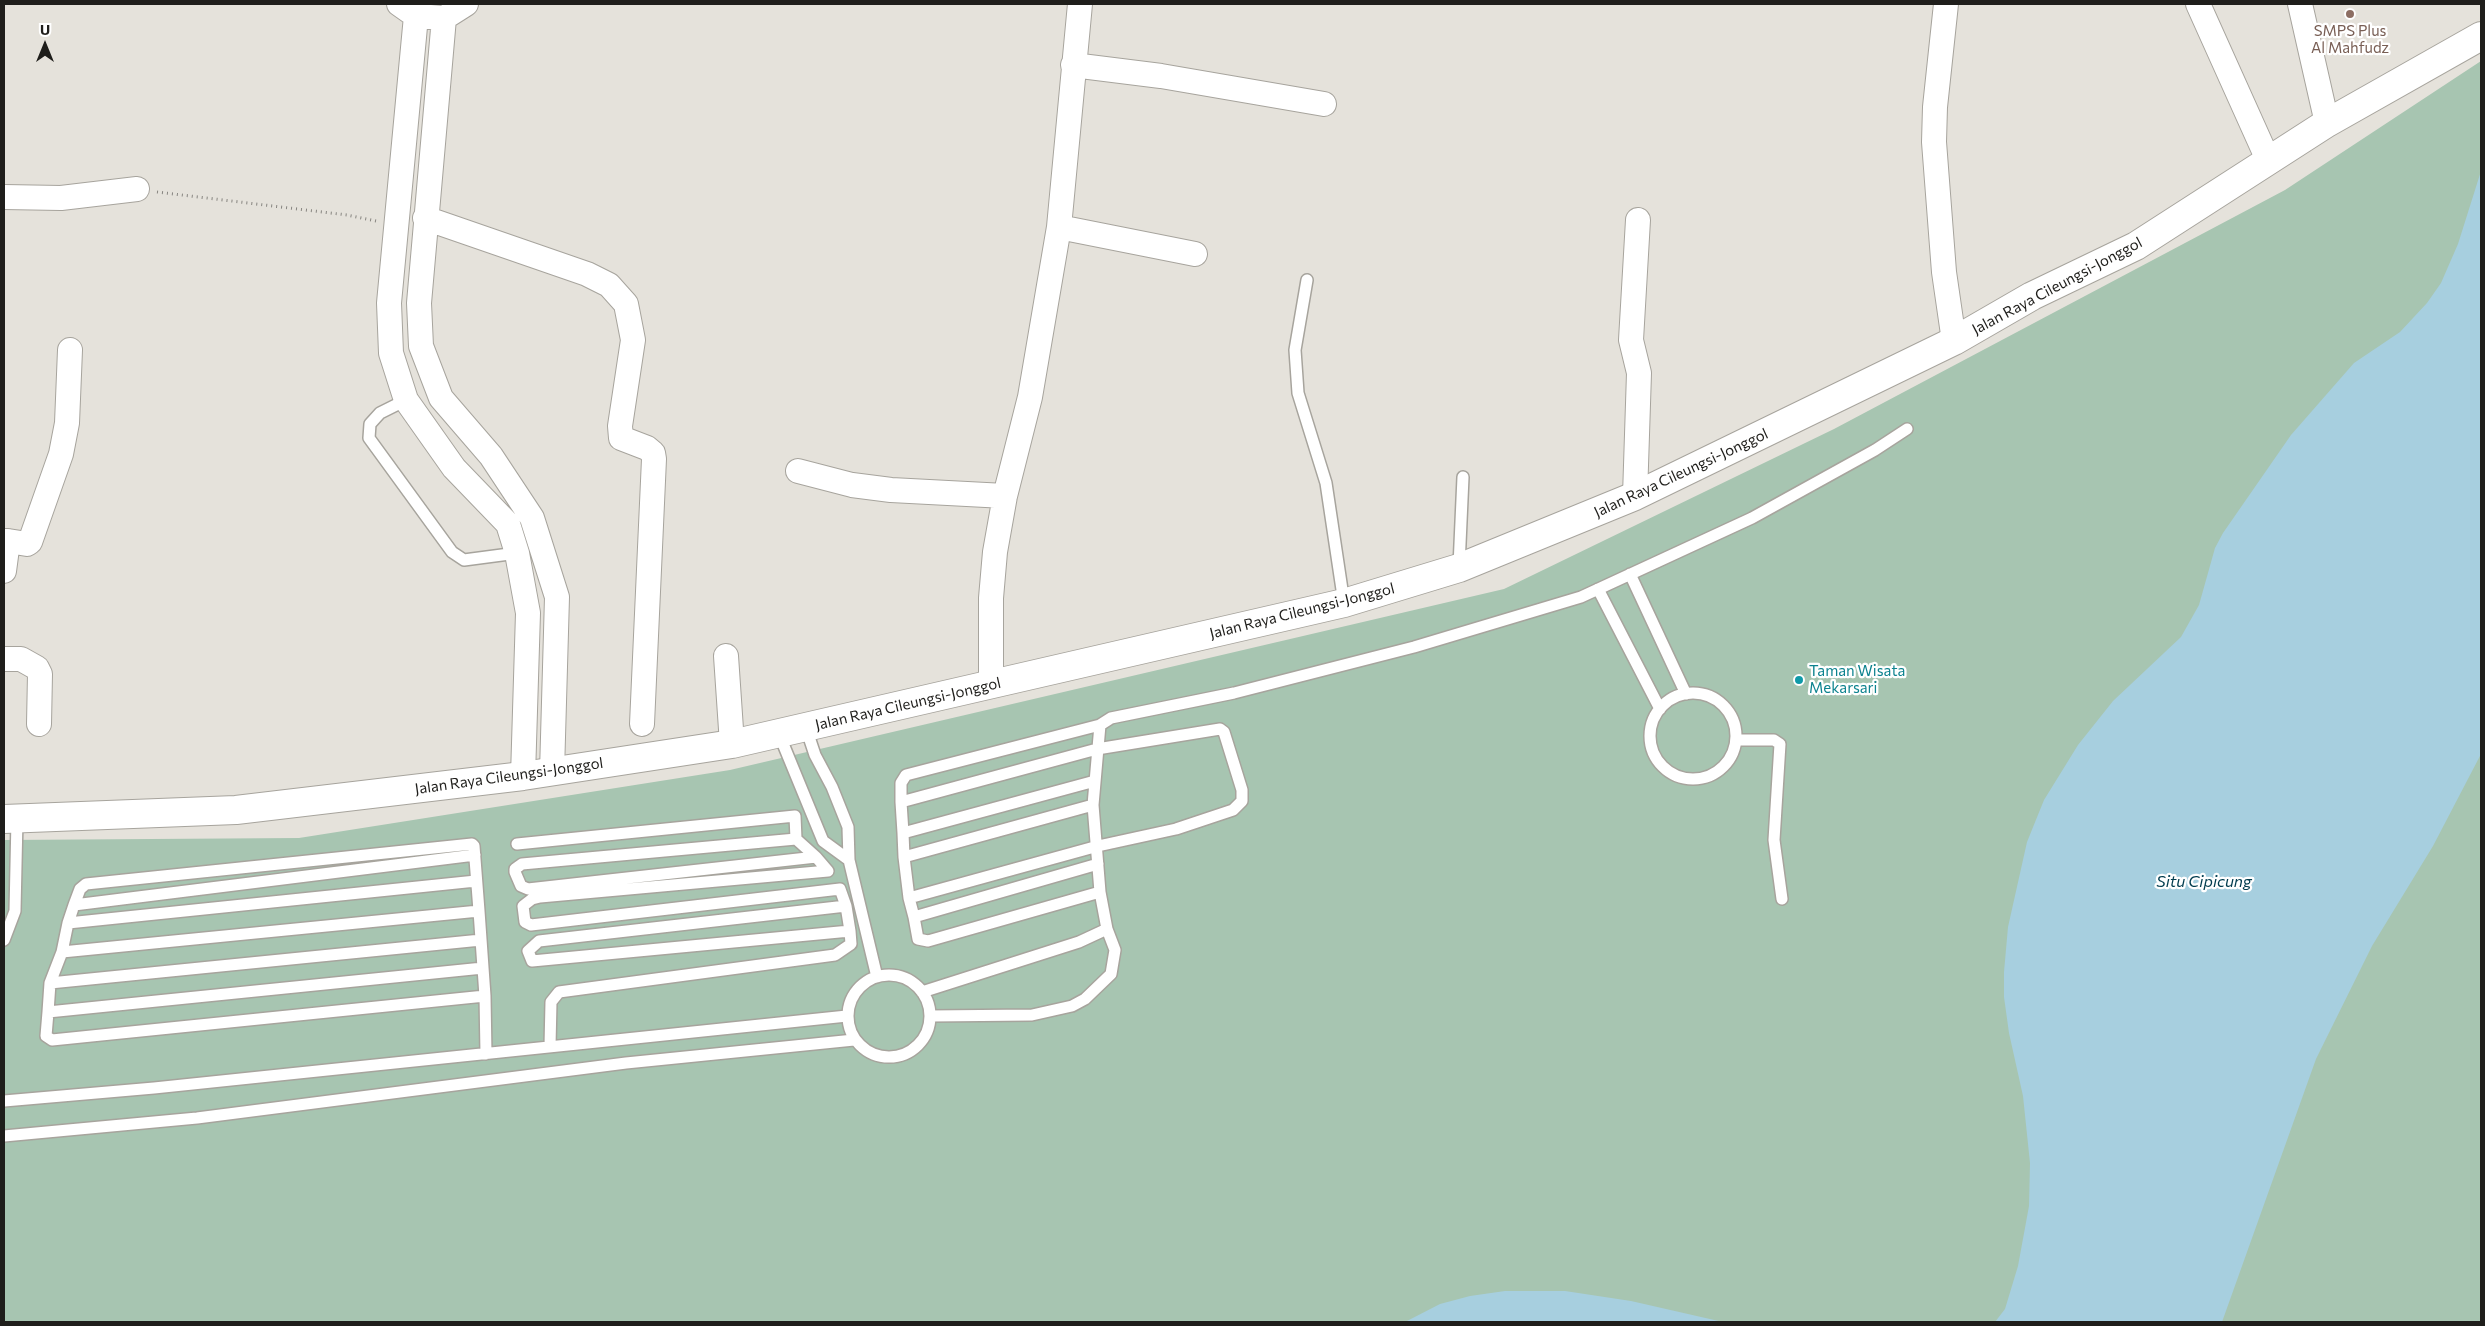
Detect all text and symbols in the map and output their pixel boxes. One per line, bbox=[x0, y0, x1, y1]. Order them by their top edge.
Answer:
marker: SMPS Plus Al Mahfudz bbox=[2344, 8, 2356, 20]
north arrow bbox=[20, 20, 70, 70]
text: U bbox=[40, 21, 50, 38]
place label: SMPS Plus Al Mahfudz bbox=[2311, 22, 2389, 57]
street label: Jalan Raya Cileungsi-Jonggol bbox=[1969, 233, 2145, 339]
street label: Jalan Raya Cileungsi-Jonggol bbox=[1591, 425, 1771, 521]
street label: Jalan Raya Cileungsi-Jonggol bbox=[1208, 579, 1396, 643]
place label: Taman Wisata Mekarsari bbox=[1809, 662, 1905, 697]
street label: Jalan Raya Cileungsi-Jonggol bbox=[813, 674, 1003, 734]
marker: Taman Wisata Mekarsari bbox=[1793, 674, 1805, 686]
street label: Jalan Raya Cileungsi-Jonggol bbox=[414, 754, 604, 798]
water label: Situ Cipicung bbox=[2156, 872, 2252, 892]

